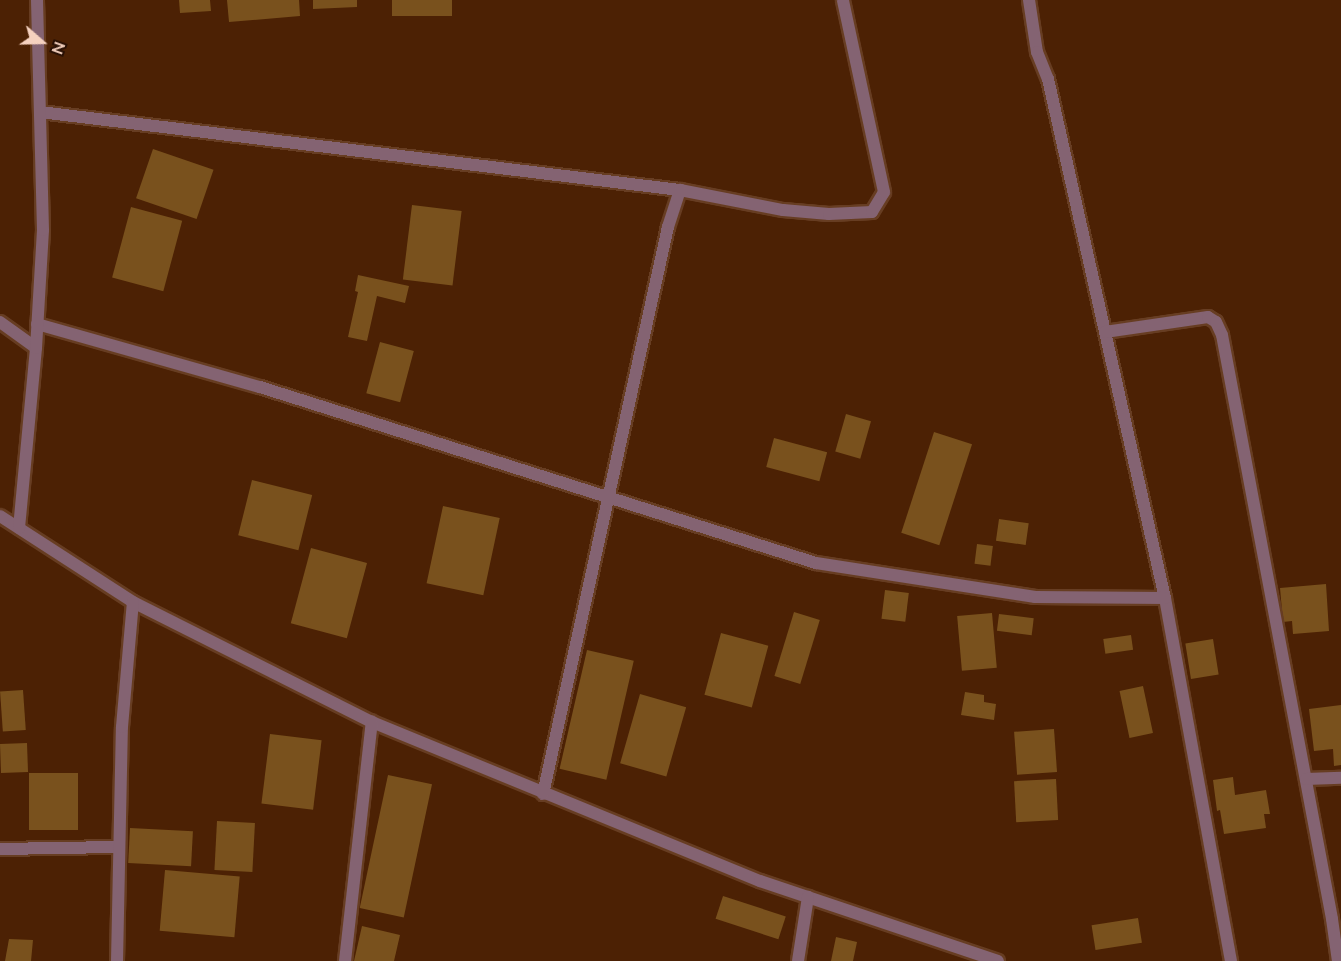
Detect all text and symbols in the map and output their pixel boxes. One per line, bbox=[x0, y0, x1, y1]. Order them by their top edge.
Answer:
north arrow bbox=[12, 12, 72, 72]
text: N bbox=[47, 39, 70, 57]

